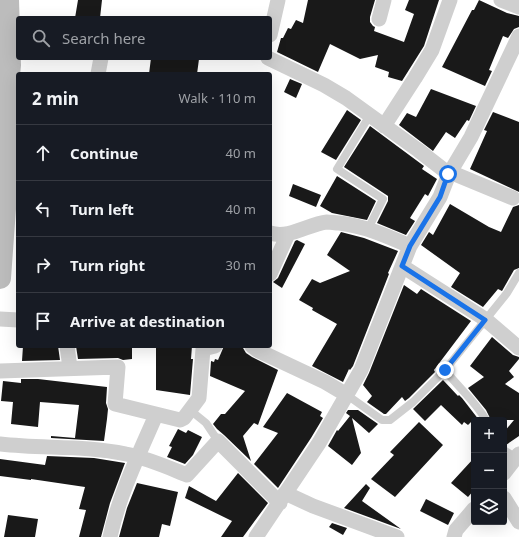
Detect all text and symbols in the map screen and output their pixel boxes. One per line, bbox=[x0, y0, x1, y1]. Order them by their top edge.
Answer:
search box bbox=[16, 16, 272, 60]
icon: search bbox=[30, 27, 52, 49]
text: Search here bbox=[62, 28, 145, 48]
text: 2 min bbox=[32, 87, 79, 110]
text: Walk · 110 m bbox=[178, 89, 256, 107]
icon: ahead bbox=[32, 142, 54, 164]
text: Continue bbox=[70, 143, 138, 163]
text: 40 m bbox=[226, 144, 256, 162]
route start bbox=[439, 165, 457, 183]
icon: left bbox=[32, 198, 54, 220]
text: Turn left bbox=[70, 199, 134, 219]
text: 40 m bbox=[226, 200, 256, 218]
icon: right bbox=[32, 254, 54, 276]
text: Turn right bbox=[70, 255, 145, 275]
text: 30 m bbox=[226, 256, 256, 274]
icon: arrive bbox=[32, 310, 54, 332]
text: Arrive at destination bbox=[70, 311, 225, 331]
route end bbox=[436, 361, 454, 379]
map controls bbox=[471, 417, 507, 525]
button: + bbox=[471, 417, 507, 453]
button: − bbox=[471, 453, 507, 489]
button: layers bbox=[471, 489, 507, 525]

